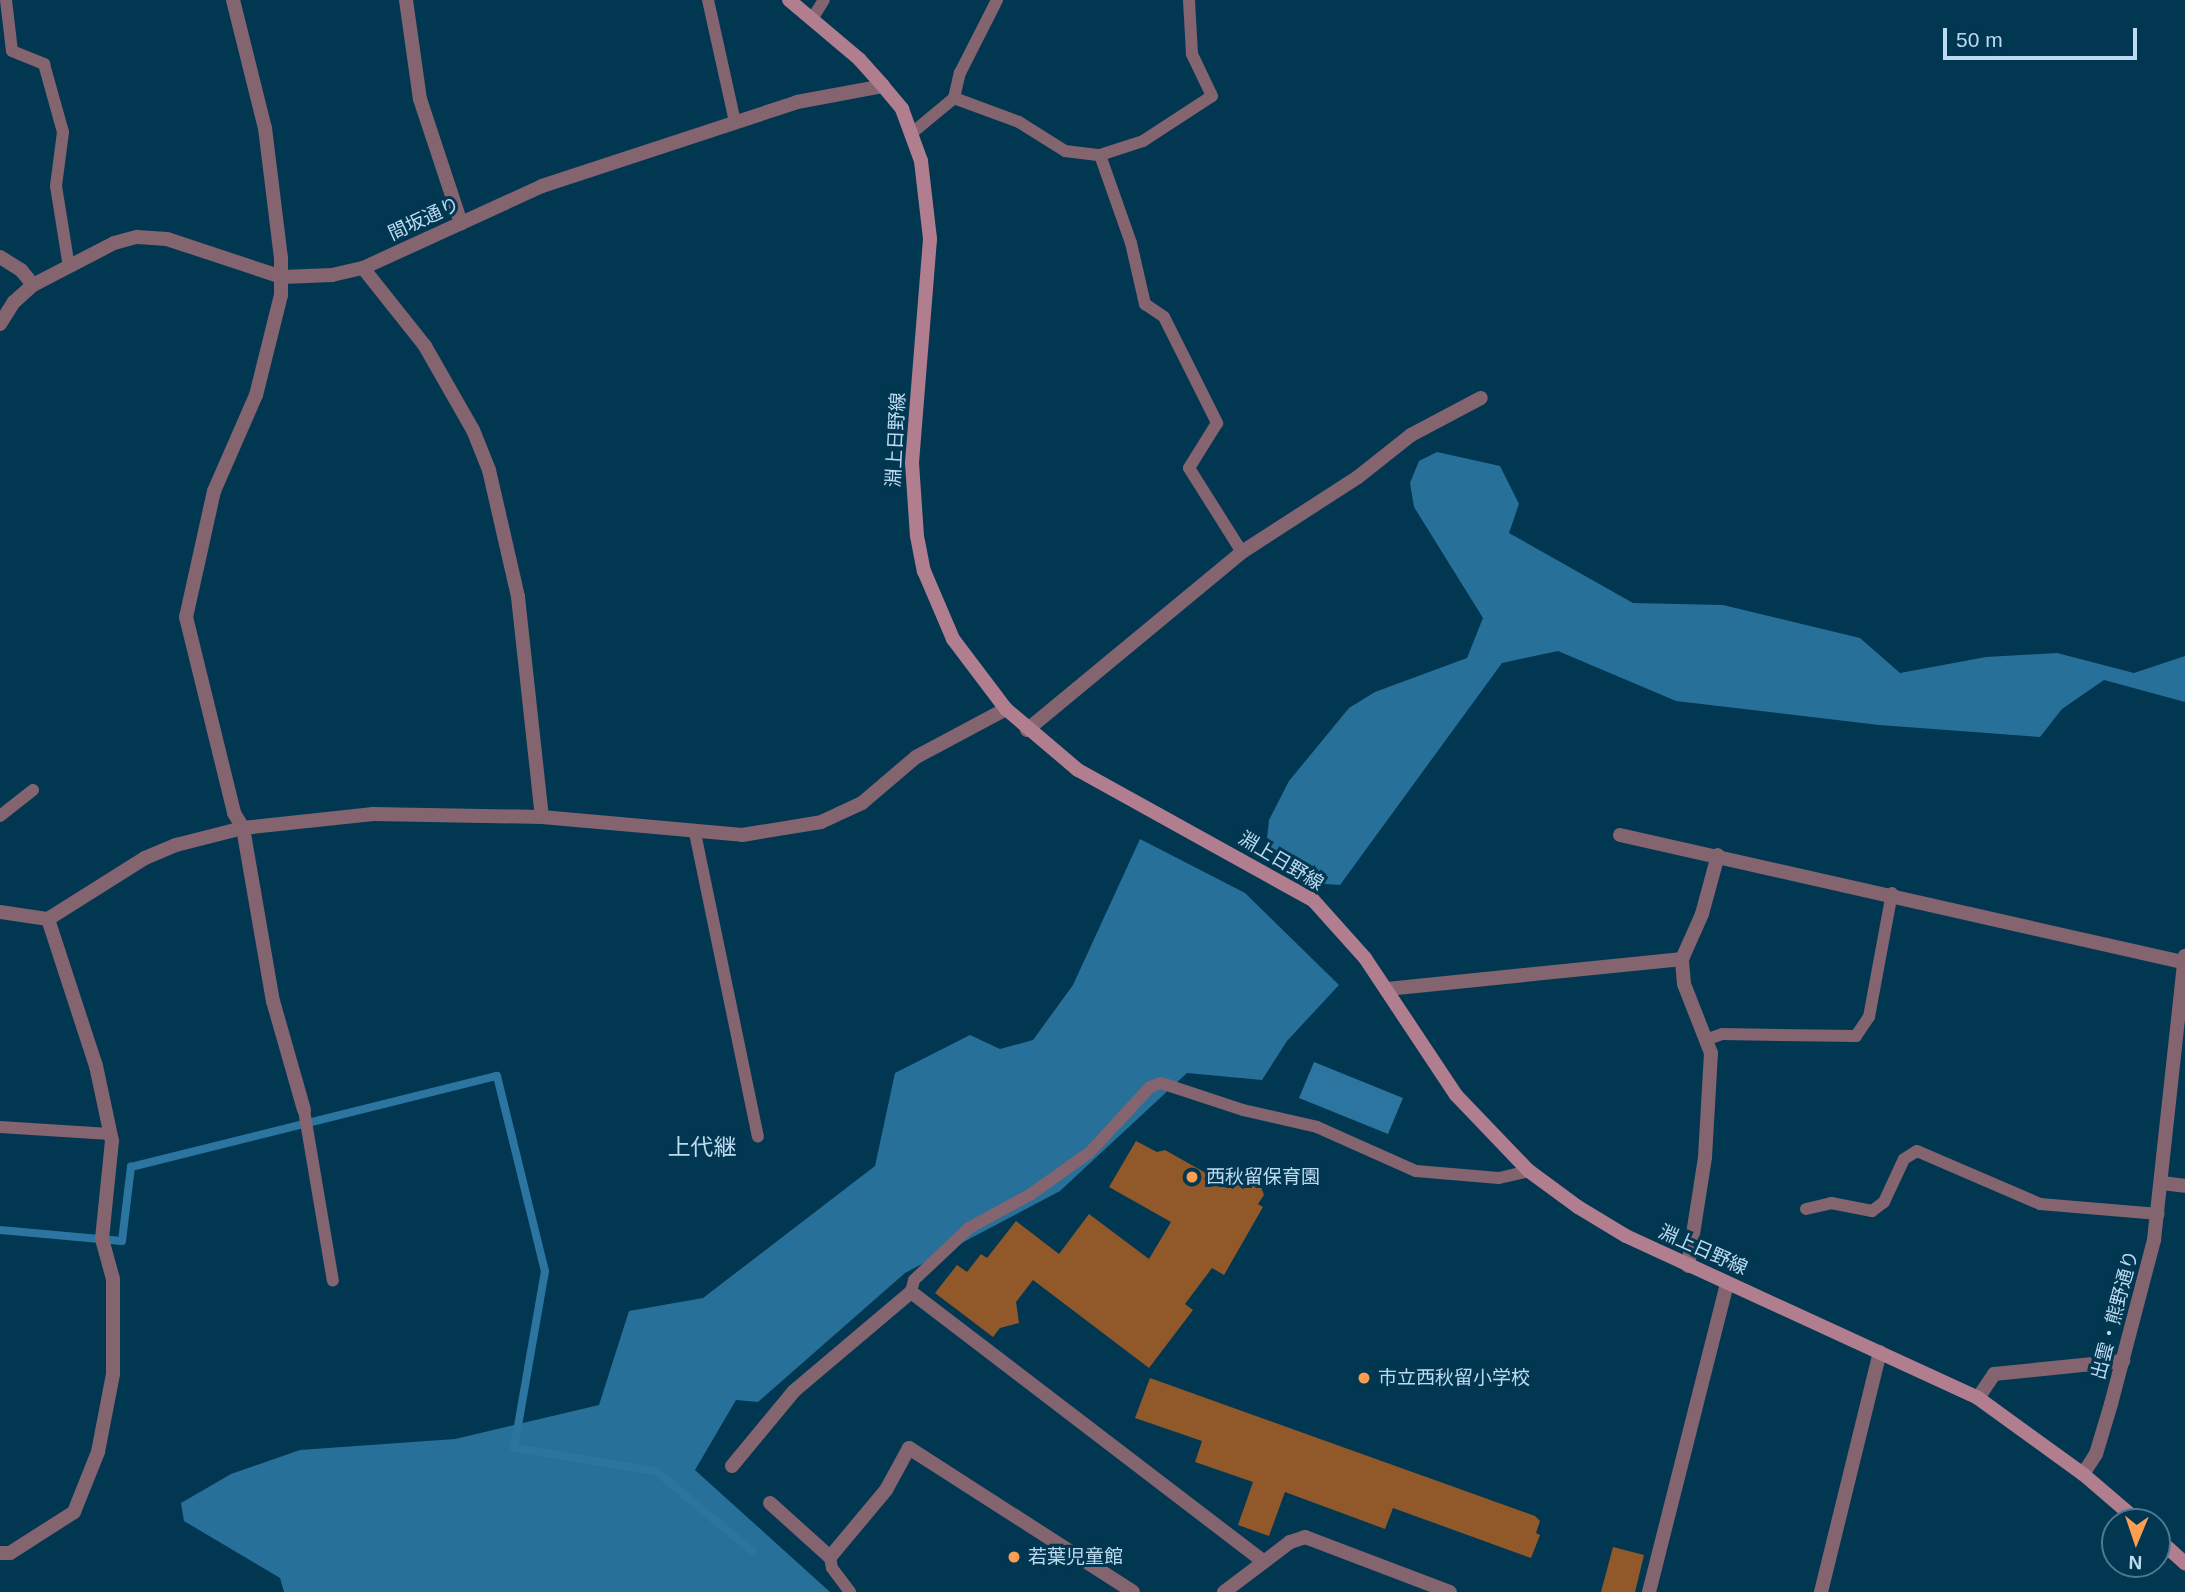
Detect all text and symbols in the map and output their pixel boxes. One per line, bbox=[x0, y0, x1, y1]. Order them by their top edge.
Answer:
scale bar bbox=[1947, 14, 2141, 58]
text: 50 m bbox=[1956, 28, 2003, 51]
street label: 間坂通り bbox=[385, 193, 463, 245]
street label: 淵上日野線 bbox=[882, 392, 910, 488]
street label: 淵上日野線 bbox=[1234, 827, 1328, 895]
district label: 上代継 bbox=[668, 1133, 736, 1161]
place label: 西秋留保育園 bbox=[1206, 1166, 1320, 1188]
marker: 西秋留保育園 bbox=[1184, 1169, 1200, 1185]
street label: 淵上日野線 bbox=[1655, 1220, 1751, 1280]
street label: 出雲・熊野通り bbox=[2087, 1248, 2143, 1382]
place label: 市立西秋留小学校 bbox=[1378, 1367, 1530, 1389]
marker: 市立西秋留小学校 bbox=[1356, 1370, 1372, 1386]
north arrow bbox=[2101, 1508, 2171, 1578]
place label: 若葉児童館 bbox=[1028, 1546, 1123, 1568]
marker: 若葉児童館 bbox=[1006, 1549, 1022, 1565]
text: N bbox=[2128, 1552, 2143, 1573]

